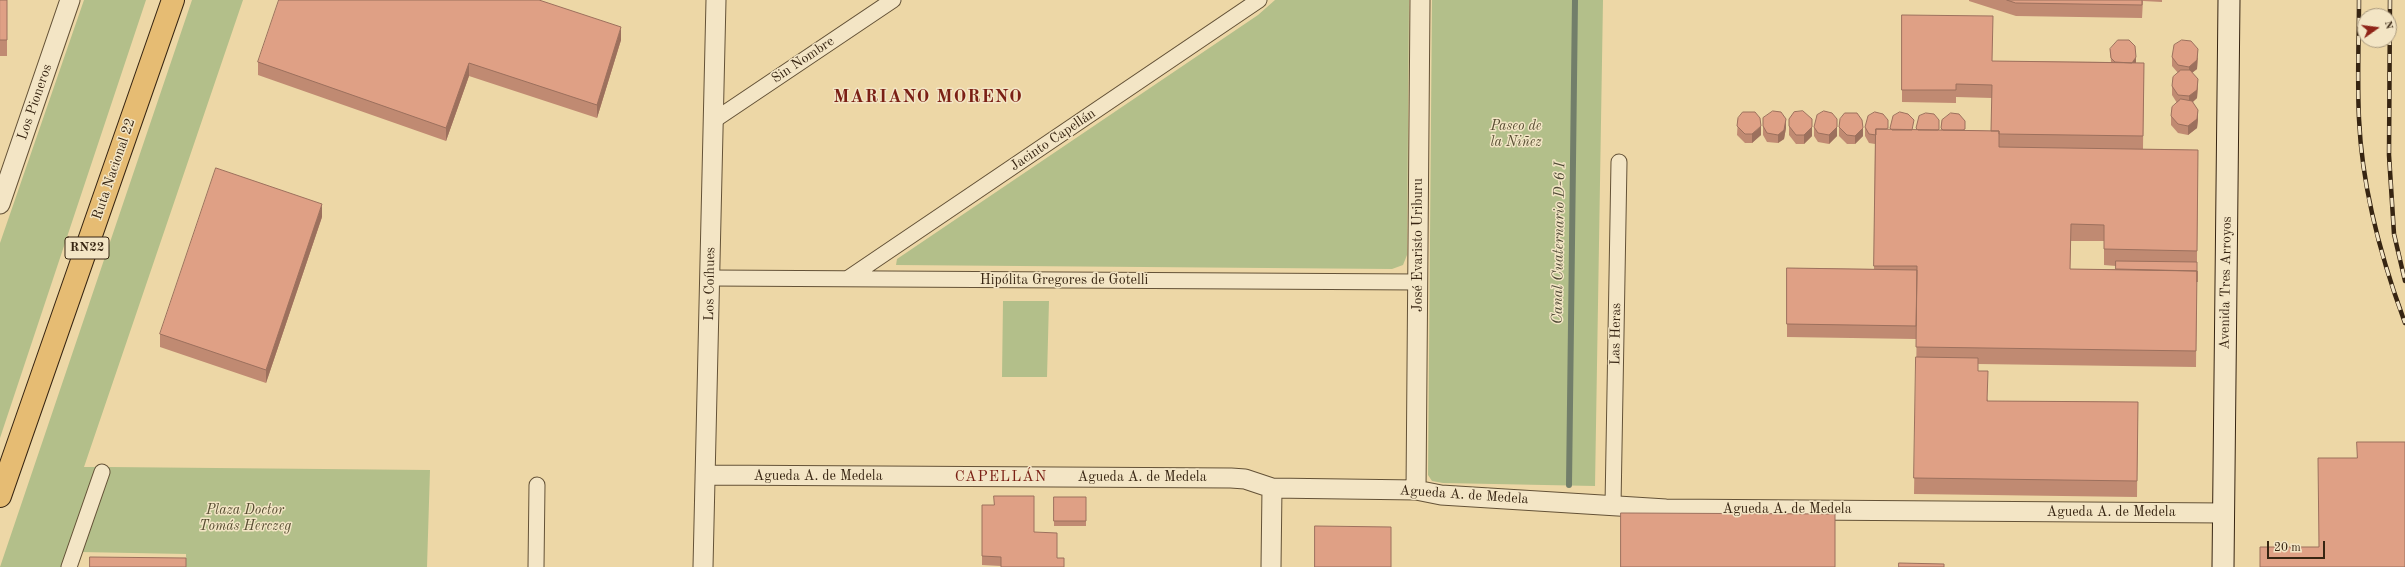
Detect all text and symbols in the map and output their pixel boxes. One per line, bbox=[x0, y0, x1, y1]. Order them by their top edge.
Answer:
north arrow bbox=[2357, 8, 2397, 48]
text: N bbox=[2382, 20, 2395, 31]
street label: Sin Nombre bbox=[768, 33, 838, 87]
street label: Los Pioneros bbox=[14, 62, 56, 142]
district label: MARIANO MORENO bbox=[833, 86, 1023, 108]
street label: Jacinto Capellán bbox=[1007, 105, 1099, 175]
street label: Ruta Nacional 22 bbox=[89, 116, 139, 222]
park label: Paseo de la Niñez bbox=[1490, 118, 1542, 150]
water label: Canal Cuaternario D-6 I bbox=[1549, 162, 1569, 324]
street label: José Evaristo Uriburu bbox=[1410, 178, 1426, 312]
street label: Avenida Tres Arroyos bbox=[2216, 216, 2236, 350]
road number: RN22 bbox=[65, 237, 109, 259]
street label: Los Coíhues bbox=[701, 247, 719, 321]
street label: Hipólita Gregores de Gotelli bbox=[980, 272, 1148, 288]
street label: Las Heras bbox=[1607, 303, 1625, 365]
street label: Agueda A. de Medela bbox=[753, 468, 883, 484]
district label: CAPELLÁN bbox=[955, 468, 1047, 486]
street label: Agueda A. de Medela bbox=[1077, 469, 1207, 485]
street label: Agueda A. de Medela bbox=[1399, 482, 1529, 508]
street label: Agueda A. de Medela bbox=[1722, 501, 1852, 517]
park label: Plaza Doctor Tomás Herczeg bbox=[199, 502, 291, 534]
street label: Agueda A. de Medela bbox=[2046, 504, 2176, 520]
scale bar bbox=[2269, 533, 2327, 559]
text: 20 m bbox=[2274, 542, 2301, 554]

